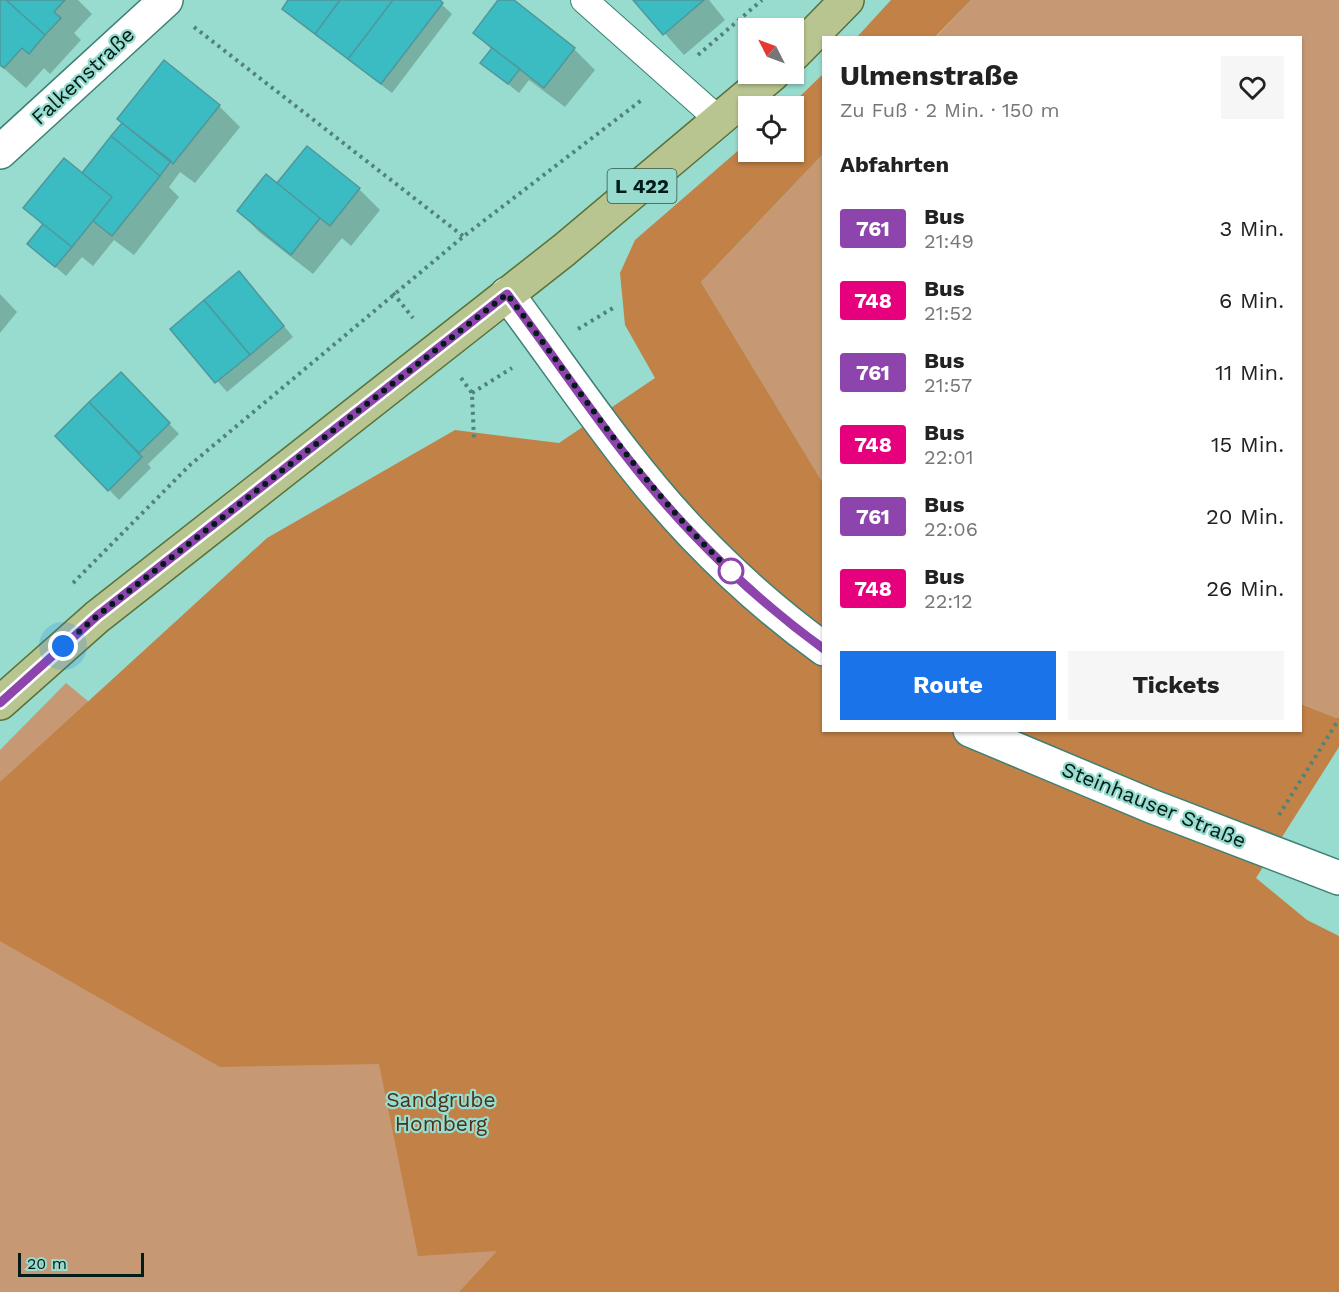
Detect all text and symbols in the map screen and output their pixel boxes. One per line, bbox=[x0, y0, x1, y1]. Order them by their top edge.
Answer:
north arrow bbox=[738, 18, 804, 84]
map controls bbox=[738, 18, 804, 162]
street label: Falkenstraße bbox=[26, 22, 139, 130]
button: heart bbox=[1221, 56, 1284, 119]
text: Ulmenstraße bbox=[840, 59, 1018, 92]
button: locate bbox=[738, 96, 804, 162]
text: Zu Fuß · 2 Min. · 150 m bbox=[840, 98, 1060, 122]
text: Abfahrten bbox=[840, 152, 949, 177]
road number: L 422 bbox=[608, 169, 676, 203]
text: Bus bbox=[924, 204, 964, 229]
text: 761 bbox=[856, 216, 890, 241]
text: 3 Min. bbox=[1220, 216, 1284, 241]
text: 21:49 bbox=[924, 229, 974, 253]
text: Bus bbox=[924, 276, 964, 301]
text: 748 bbox=[854, 288, 892, 313]
text: 6 Min. bbox=[1219, 288, 1284, 313]
text: 21:52 bbox=[924, 301, 973, 325]
text: Bus bbox=[924, 348, 964, 373]
text: 761 bbox=[856, 360, 890, 385]
text: 11 Min. bbox=[1215, 360, 1284, 385]
text: 21:57 bbox=[924, 373, 972, 397]
text: Bus bbox=[924, 420, 964, 445]
text: 748 bbox=[854, 432, 892, 457]
text: 15 Min. bbox=[1211, 432, 1284, 457]
text: 22:01 bbox=[924, 445, 973, 469]
text: Bus bbox=[924, 492, 964, 517]
text: 761 bbox=[856, 504, 890, 529]
text: 20 Min. bbox=[1206, 504, 1284, 529]
text: 22:06 bbox=[924, 517, 978, 541]
unlabelled marker bbox=[718, 558, 744, 584]
text: Bus bbox=[924, 564, 964, 589]
text: 748 bbox=[854, 576, 892, 601]
text: 26 Min. bbox=[1206, 576, 1284, 601]
text: 22:12 bbox=[924, 589, 973, 613]
your location bbox=[48, 631, 78, 661]
button: Route bbox=[840, 651, 1056, 720]
button: Tickets bbox=[1068, 651, 1284, 720]
street label: Steinhauser Straße bbox=[1058, 756, 1250, 853]
park label: Sandgrube Homberg bbox=[386, 1087, 496, 1136]
scale bar bbox=[18, 1250, 144, 1278]
text: 20 m bbox=[27, 1254, 67, 1273]

